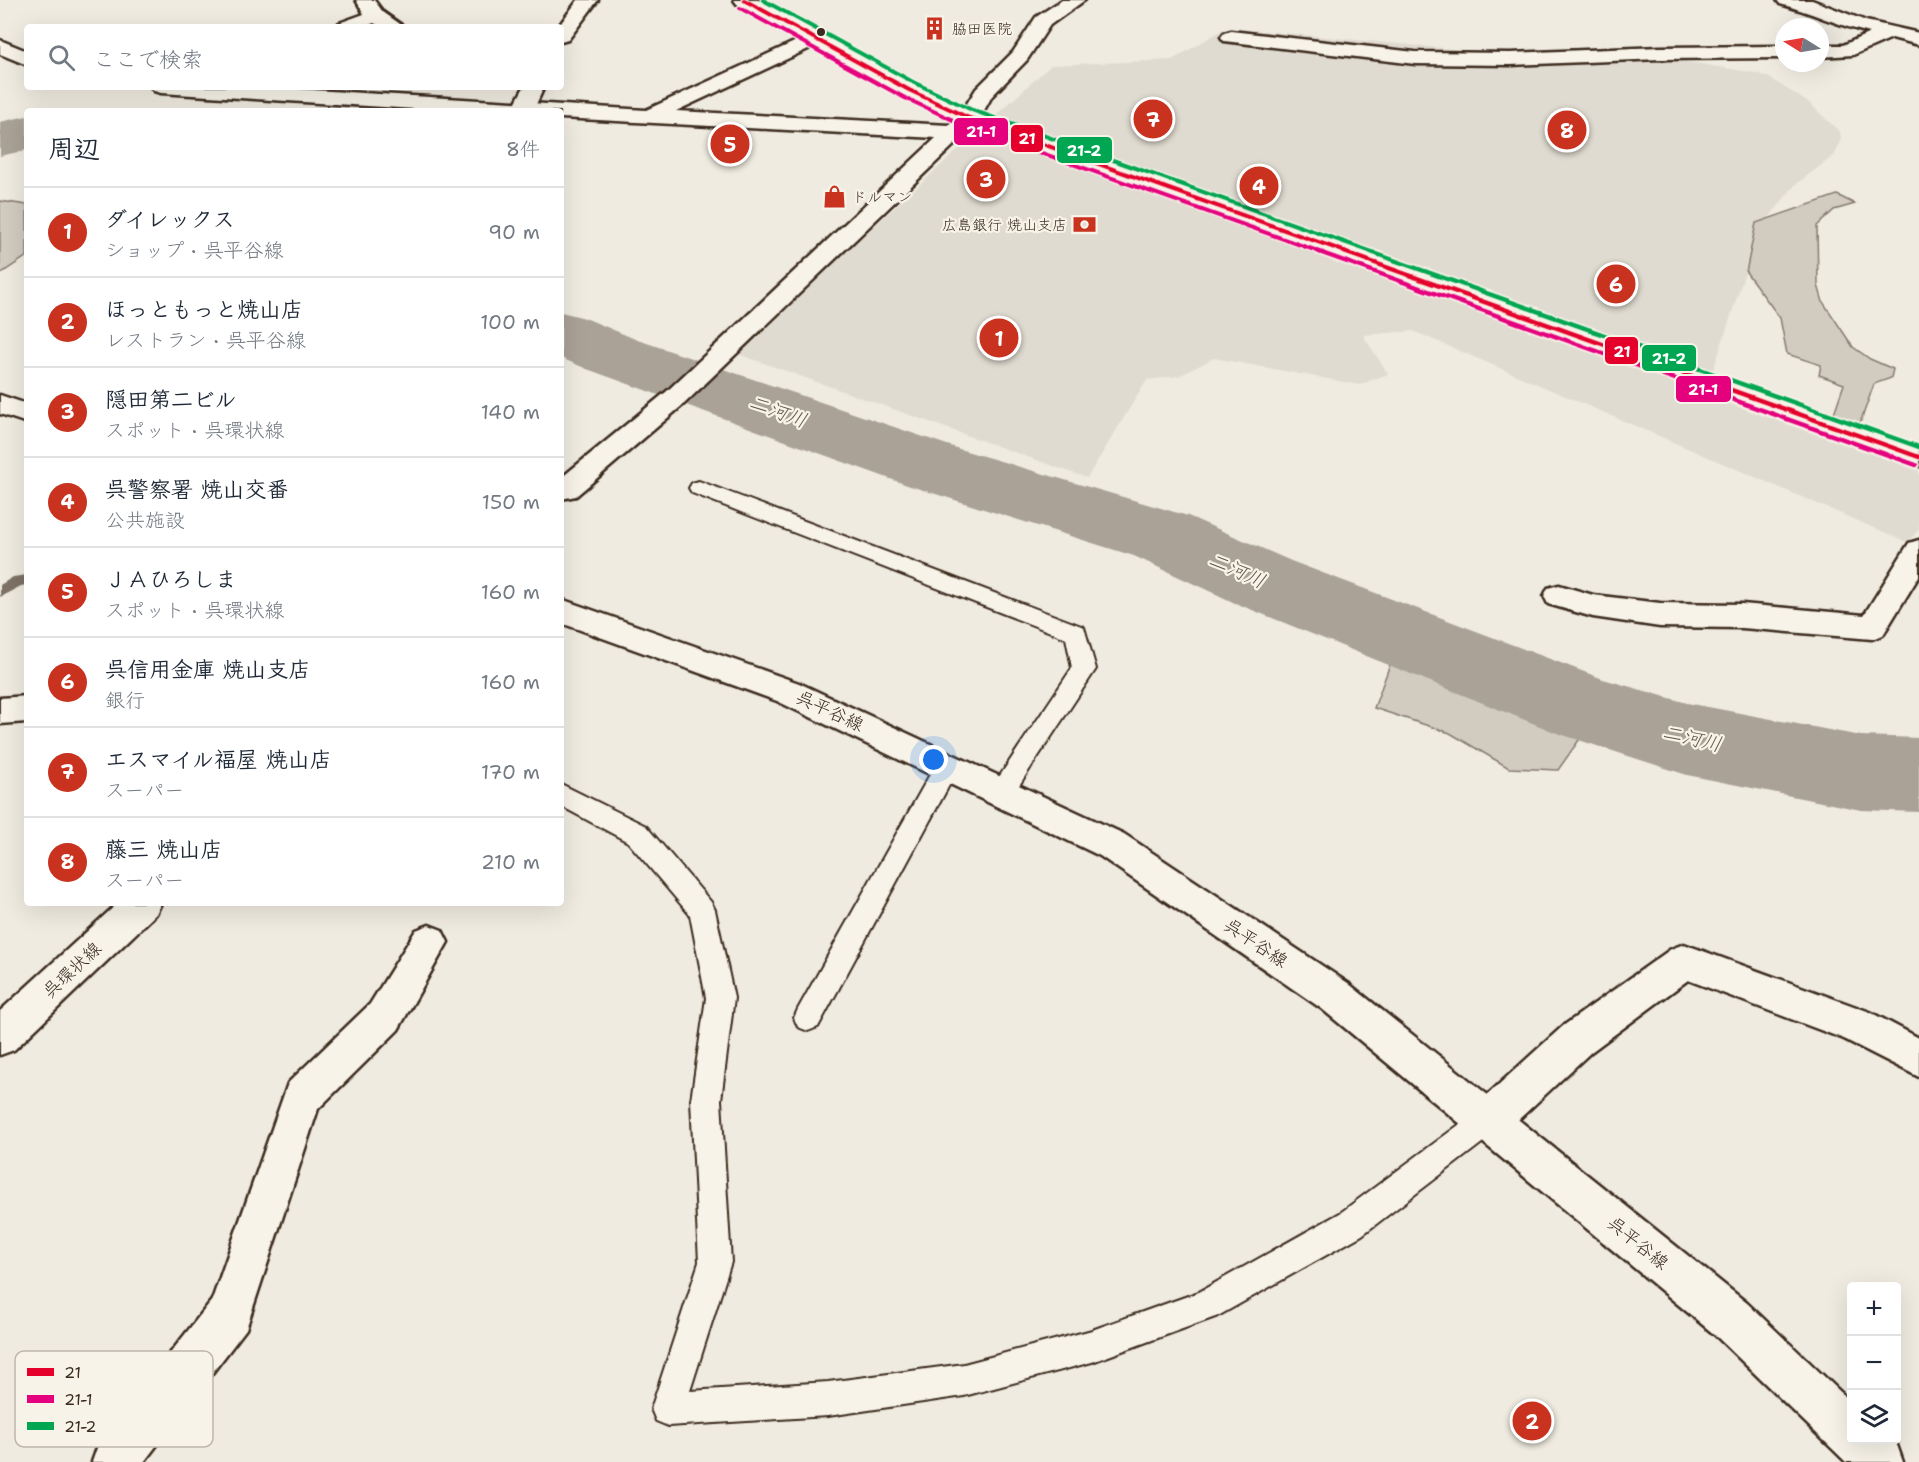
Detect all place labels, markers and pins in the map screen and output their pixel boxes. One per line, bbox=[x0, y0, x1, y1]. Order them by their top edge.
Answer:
building icon: 脇田医院 bbox=[921, 16, 947, 42]
place label: 脇田医院 bbox=[952, 19, 1012, 39]
unlabelled marker bbox=[815, 26, 827, 38]
pin: 7 bbox=[1134, 96, 1172, 142]
pin: 8 bbox=[1548, 108, 1586, 152]
pin: 5 bbox=[710, 122, 750, 166]
pin: 3 bbox=[966, 156, 1006, 201]
pin: 4 bbox=[1240, 164, 1278, 208]
shop icon: ドルマン bbox=[821, 184, 847, 210]
place label: ドルマン bbox=[852, 187, 912, 207]
bank icon: 広島銀行 焼山支店 bbox=[1072, 212, 1098, 238]
place label: 広島銀行 焼山支店 bbox=[942, 215, 1067, 235]
pin: 6 bbox=[1596, 262, 1636, 306]
pin: 1 bbox=[980, 316, 1018, 360]
pin: 2 bbox=[1512, 1398, 1552, 1444]

